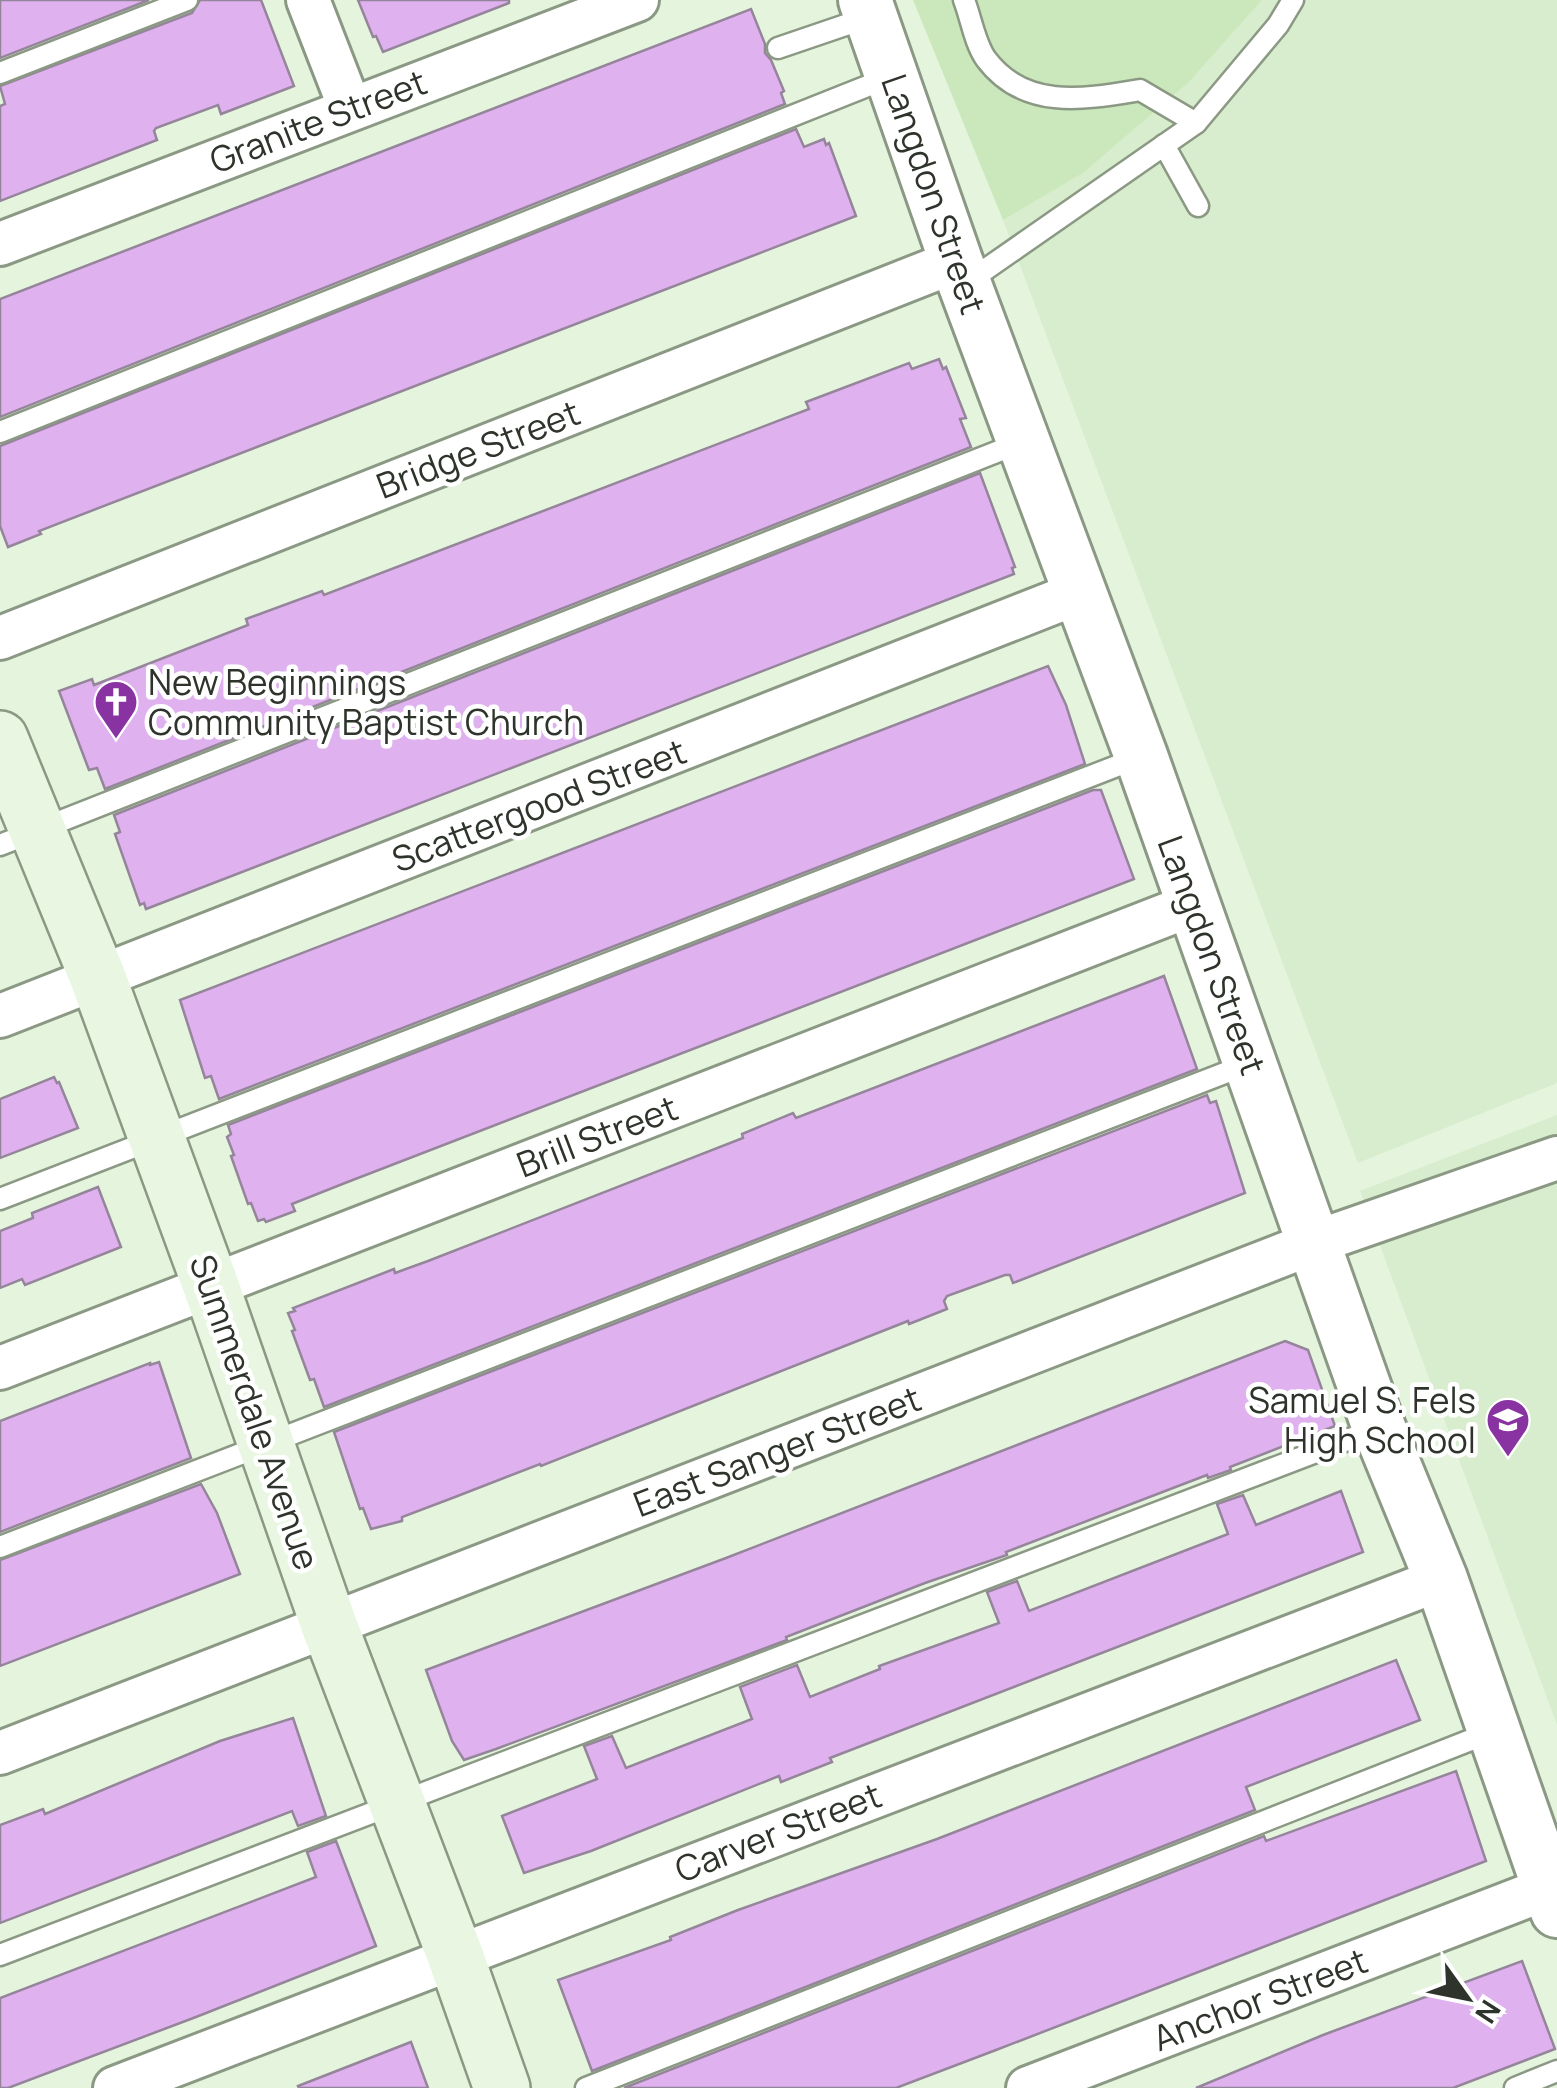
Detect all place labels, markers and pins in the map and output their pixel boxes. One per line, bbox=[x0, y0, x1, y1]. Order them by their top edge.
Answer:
place label: New Beginnings Community Baptist Church bbox=[148, 658, 584, 746]
church icon: New Beginnings Community Baptist Church bbox=[93, 679, 139, 740]
place label: Samuel S. Fels High School bbox=[1248, 1376, 1476, 1464]
school or university icon: Samuel S. Fels High School bbox=[1485, 1397, 1531, 1458]

